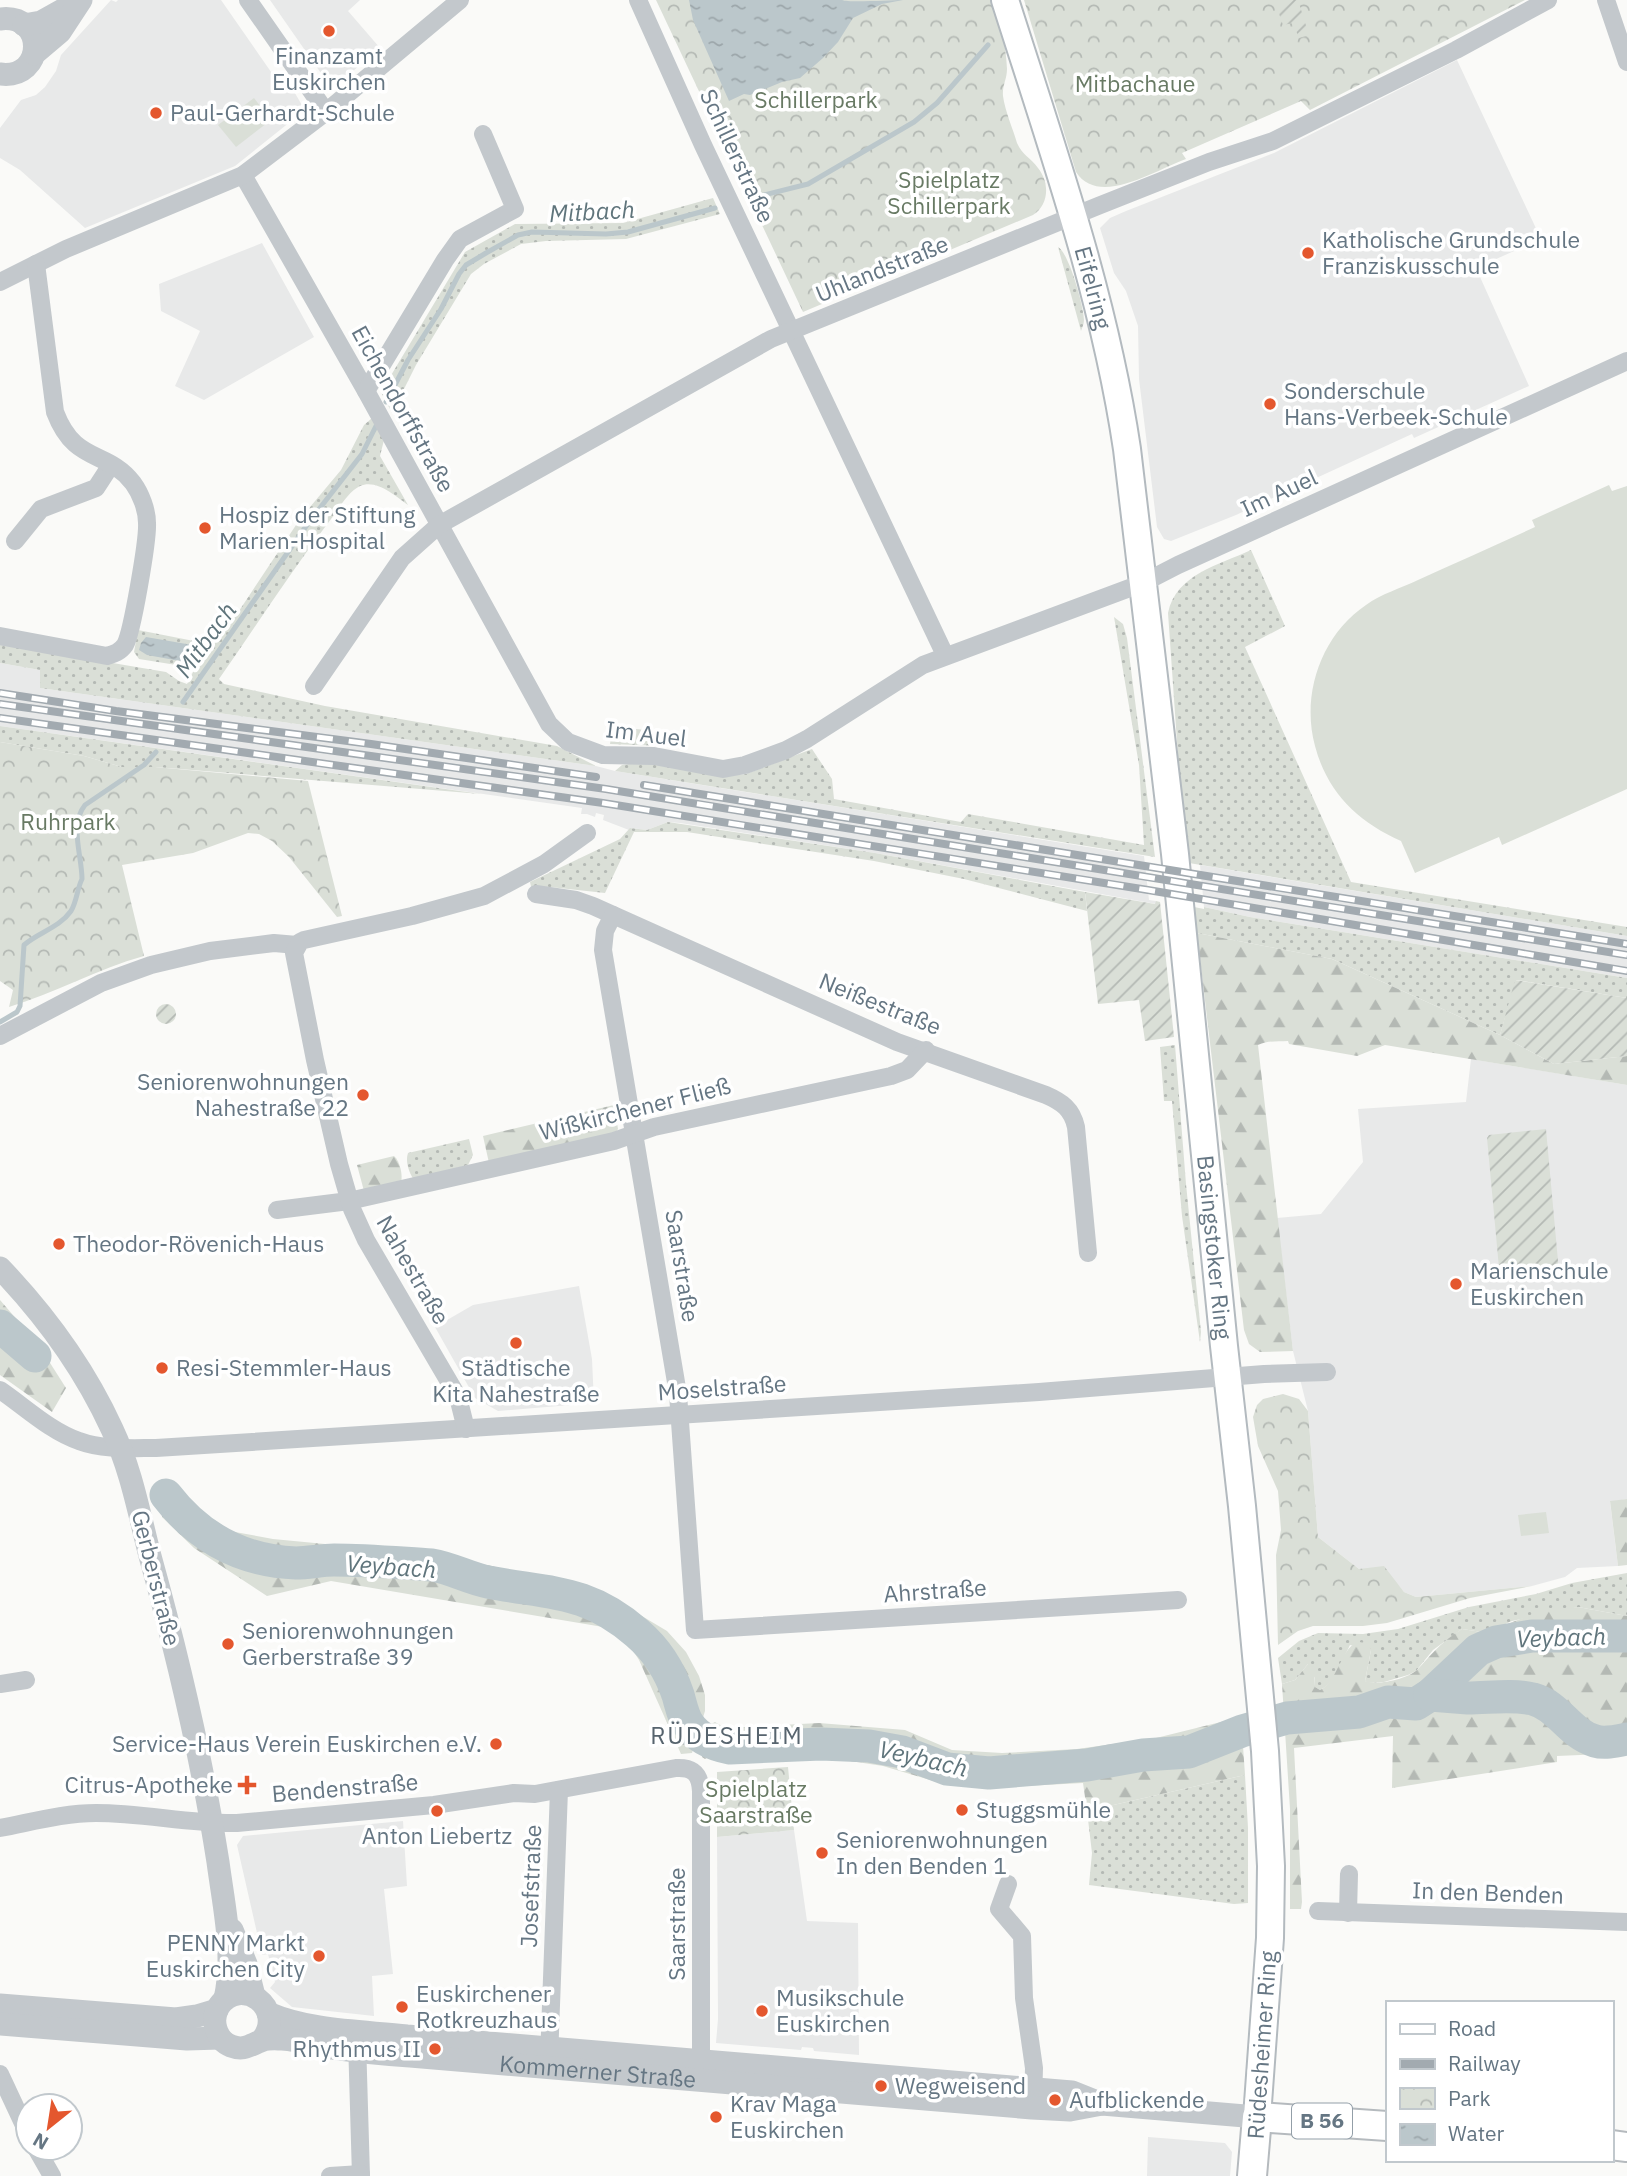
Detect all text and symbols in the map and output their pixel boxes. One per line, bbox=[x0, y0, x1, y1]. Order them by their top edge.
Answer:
marker: Finanzamt Euskirchen bbox=[321, 23, 337, 39]
place label: Finanzamt Euskirchen bbox=[272, 40, 386, 96]
park label: Mitbachaue bbox=[1075, 68, 1195, 98]
street label: Schillerstraße bbox=[694, 84, 782, 227]
park label: Schillerpark bbox=[754, 84, 878, 114]
place label: Paul-Gerhardt-Schule bbox=[170, 97, 395, 127]
marker: Paul-Gerhardt-Schule bbox=[148, 105, 164, 121]
park label: Spielplatz Schillerpark bbox=[887, 164, 1011, 220]
water label: Mitbach bbox=[548, 193, 636, 229]
place label: Katholische Grundschule Franziskusschule bbox=[1322, 224, 1580, 280]
street label: Uhlandstraße bbox=[811, 228, 952, 308]
street label: Eifelring bbox=[1069, 243, 1119, 332]
marker: Katholische Grundschule Franziskusschule bbox=[1300, 245, 1316, 261]
street label: Eichendorffstraße bbox=[346, 320, 462, 497]
place label: Sonderschule Hans-Verbeek-Schule bbox=[1284, 375, 1508, 431]
marker: Sonderschule Hans-Verbeek-Schule bbox=[1262, 396, 1278, 412]
street label: Im Auel bbox=[1235, 461, 1322, 523]
place label: Hospiz der Stiftung Marien-Hospital bbox=[219, 499, 415, 555]
marker: Hospiz der Stiftung Marien-Hospital bbox=[197, 520, 213, 536]
water label: Mitbach bbox=[167, 595, 243, 684]
street label: Im Auel bbox=[604, 713, 688, 753]
park label: Ruhrpark bbox=[20, 806, 116, 836]
street label: Neißestraße bbox=[815, 965, 946, 1041]
place label: Seniorenwohnungen Nahestraße 22 bbox=[137, 1066, 349, 1122]
street label: Wißkirchener Fließ bbox=[536, 1070, 734, 1146]
marker: Seniorenwohnungen Nahestraße 22 bbox=[355, 1087, 371, 1103]
street label: Basingstoker Ring bbox=[1191, 1154, 1239, 1341]
street label: Saarstraße bbox=[659, 1207, 707, 1324]
street label: Nahestraße bbox=[371, 1209, 457, 1330]
place label: Theodor-Rövenich-Haus bbox=[73, 1228, 324, 1258]
marker: Theodor-Rövenich-Haus bbox=[51, 1236, 67, 1252]
place label: Marienschule Euskirchen bbox=[1470, 1255, 1609, 1311]
marker: Marienschule Euskirchen bbox=[1448, 1276, 1464, 1292]
marker: Städtische Kita Nahestraße bbox=[508, 1335, 524, 1351]
place label: Resi-Stemmler-Haus bbox=[176, 1352, 392, 1382]
place label: Städtische Kita Nahestraße bbox=[432, 1352, 600, 1408]
marker: Resi-Stemmler-Haus bbox=[154, 1360, 170, 1376]
street label: Moselstraße bbox=[657, 1368, 787, 1406]
street label: Gerberstraße bbox=[126, 1507, 188, 1649]
water label: Veybach bbox=[345, 1547, 437, 1585]
street label: Ahrstraße bbox=[882, 1571, 988, 1609]
place label: Seniorenwohnungen Gerberstraße 39 bbox=[242, 1615, 454, 1671]
water label: Veybach bbox=[1515, 1619, 1607, 1655]
marker: Seniorenwohnungen Gerberstraße 39 bbox=[220, 1636, 236, 1652]
district label: RÜDESHEIM bbox=[650, 1719, 804, 1751]
place label: Service-Haus Verein Euskirchen e.V. bbox=[112, 1728, 482, 1758]
water label: Veybach bbox=[876, 1732, 971, 1784]
marker: Service-Haus Verein Euskirchen e.V. bbox=[488, 1736, 504, 1752]
street label: Bendenstraße bbox=[270, 1766, 419, 1808]
place label: Citrus-Apotheke bbox=[65, 1769, 233, 1799]
park label: Spielplatz Saarstraße bbox=[699, 1773, 813, 1829]
marker: Citrus-Apotheke bbox=[239, 1777, 255, 1793]
place label: Stuggsmühle bbox=[976, 1794, 1111, 1824]
marker: Stuggsmühle bbox=[954, 1802, 970, 1818]
marker: Anton Liebertz bbox=[429, 1803, 445, 1819]
place label: Anton Liebertz bbox=[362, 1820, 512, 1850]
street label: Josefstraße bbox=[513, 1824, 547, 1948]
place label: Seniorenwohnungen In den Benden 1 bbox=[836, 1824, 1048, 1880]
marker: Seniorenwohnungen In den Benden 1 bbox=[814, 1845, 830, 1861]
street label: Saarstraße bbox=[661, 1867, 691, 1981]
street label: In den Benden bbox=[1412, 1874, 1564, 1910]
place label: PENNY Markt Euskirchen City bbox=[146, 1927, 306, 1983]
marker: PENNY Markt Euskirchen City bbox=[311, 1948, 327, 1964]
street label: Rüdesheimer Ring bbox=[1239, 1950, 1283, 2140]
place label: Euskirchener Rotkreuzhaus bbox=[416, 1978, 558, 2034]
place label: Musikschule Euskirchen bbox=[776, 1982, 904, 2038]
marker: Euskirchener Rotkreuzhaus bbox=[394, 1999, 410, 2015]
legend bbox=[1386, 2001, 1613, 2162]
marker: Musikschule Euskirchen bbox=[754, 2003, 770, 2019]
text: Road bbox=[1448, 2014, 1496, 2042]
place label: Rhythmus II bbox=[293, 2033, 421, 2063]
marker: Rhythmus II bbox=[427, 2041, 443, 2057]
street label: Kommerner Straße bbox=[498, 2048, 697, 2094]
text: Railway bbox=[1448, 2049, 1521, 2077]
place label: Wegweisend bbox=[895, 2070, 1026, 2100]
marker: Wegweisend bbox=[873, 2078, 889, 2094]
place label: Aufblickende bbox=[1069, 2084, 1205, 2114]
text: Park bbox=[1448, 2084, 1491, 2112]
place label: Krav Maga Euskirchen bbox=[730, 2088, 844, 2144]
north arrow bbox=[14, 2092, 84, 2162]
marker: Aufblickende bbox=[1047, 2092, 1063, 2108]
road number: B 56 bbox=[1292, 2104, 1352, 2138]
marker: Krav Maga Euskirchen bbox=[708, 2109, 724, 2125]
text: Water bbox=[1448, 2119, 1505, 2147]
text: N bbox=[29, 2128, 52, 2156]

